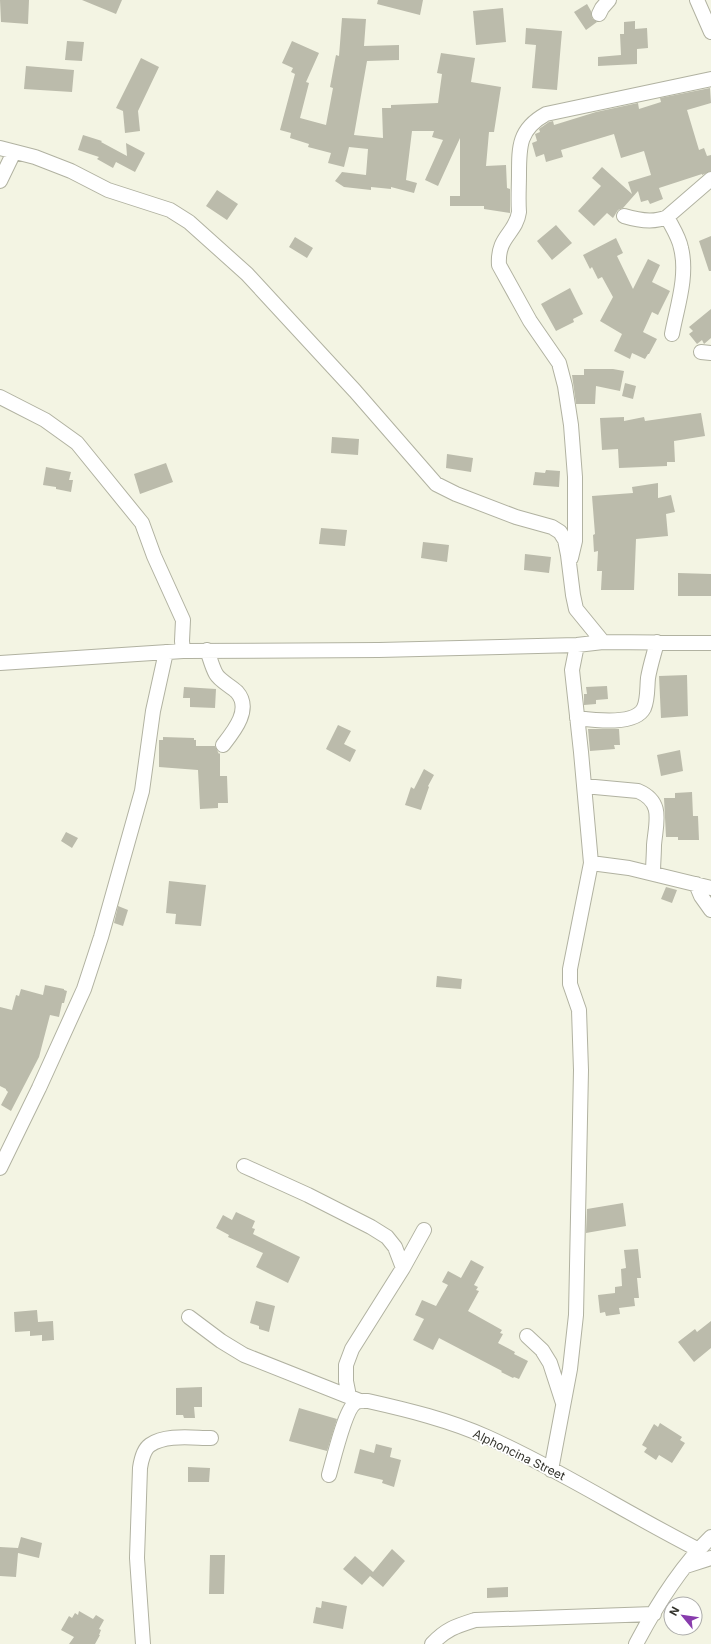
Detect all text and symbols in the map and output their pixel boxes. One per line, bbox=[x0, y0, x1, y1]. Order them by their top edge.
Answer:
street label: Alphoncina Street bbox=[471, 1426, 568, 1483]
north arrow bbox=[663, 1596, 703, 1636]
text: N bbox=[666, 1604, 682, 1618]

